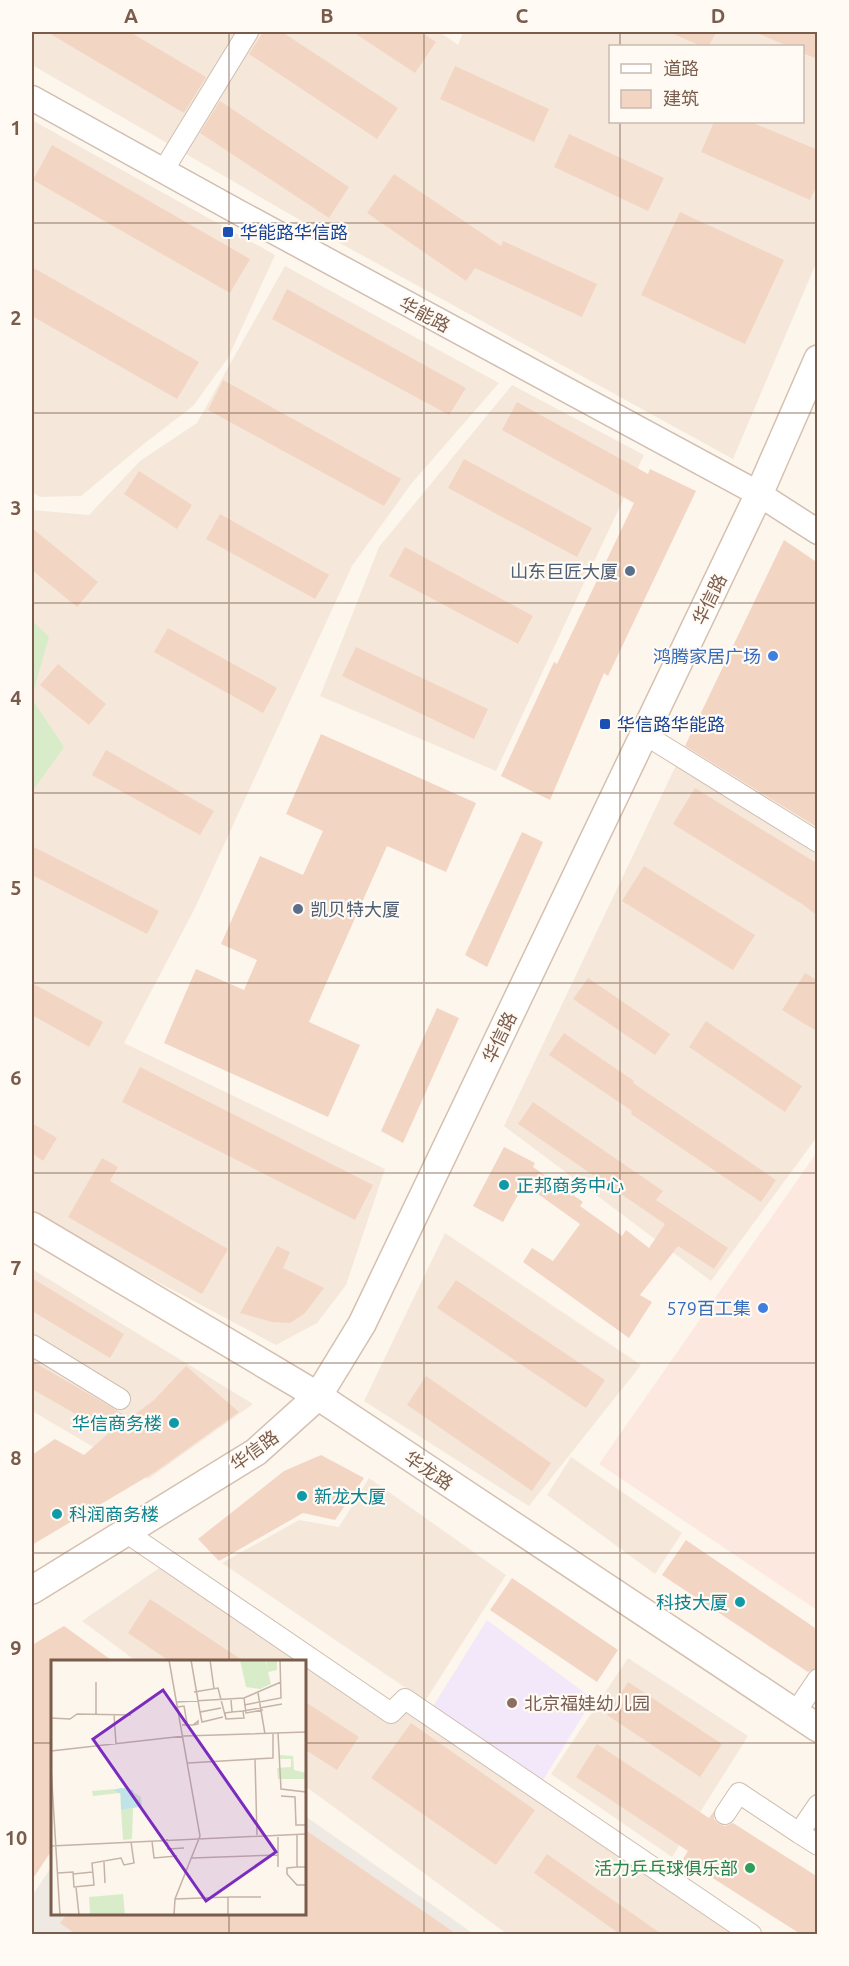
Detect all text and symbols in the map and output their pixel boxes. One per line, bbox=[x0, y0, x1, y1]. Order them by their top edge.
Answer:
text: A bbox=[124, 4, 138, 27]
text: B bbox=[320, 4, 334, 27]
text: C bbox=[516, 4, 529, 27]
text: D bbox=[711, 4, 725, 27]
legend bbox=[609, 45, 804, 123]
text: 道路 bbox=[663, 58, 699, 78]
text: 建筑 bbox=[663, 88, 699, 108]
text: 1 bbox=[10, 116, 22, 139]
place label: 华能路华信路 bbox=[240, 222, 348, 242]
marker: 华能路华信路 bbox=[221, 225, 235, 239]
street label: 华能路 bbox=[396, 292, 454, 336]
text: 2 bbox=[10, 306, 22, 329]
text: 3 bbox=[10, 496, 22, 519]
place label: 山东巨匠大厦 bbox=[510, 561, 618, 581]
marker: 山东巨匠大厦 bbox=[623, 564, 637, 578]
street label: 华信路 bbox=[688, 570, 730, 628]
place label: 鸿腾家居广场 bbox=[653, 646, 761, 666]
marker: 鸿腾家居广场 bbox=[766, 649, 780, 663]
text: 4 bbox=[10, 686, 22, 709]
place label: 华信路华能路 bbox=[617, 714, 725, 734]
marker: 华信路华能路 bbox=[598, 717, 612, 731]
text: 5 bbox=[10, 876, 22, 899]
place label: 凯贝特大厦 bbox=[310, 899, 400, 919]
marker: 凯贝特大厦 bbox=[291, 902, 305, 916]
street label: 华信路 bbox=[478, 1008, 520, 1066]
text: 6 bbox=[10, 1066, 22, 1089]
place label: 正邦商务中心 bbox=[516, 1175, 624, 1195]
marker: 正邦商务中心 bbox=[497, 1178, 511, 1192]
text: 7 bbox=[10, 1256, 22, 1279]
place label: 579百工集 bbox=[667, 1298, 751, 1318]
marker: 579百工集 bbox=[756, 1301, 770, 1315]
place label: 华信商务楼 bbox=[72, 1413, 162, 1433]
marker: 华信商务楼 bbox=[167, 1416, 181, 1430]
street label: 华信路 bbox=[226, 1426, 282, 1474]
text: 8 bbox=[10, 1446, 22, 1469]
street label: 华龙路 bbox=[401, 1447, 457, 1493]
place label: 新龙大厦 bbox=[314, 1486, 386, 1506]
marker: 新龙大厦 bbox=[295, 1489, 309, 1503]
place label: 科润商务楼 bbox=[69, 1504, 159, 1524]
marker: 科润商务楼 bbox=[50, 1507, 64, 1521]
place label: 科技大厦 bbox=[656, 1592, 728, 1612]
marker: 科技大厦 bbox=[733, 1595, 747, 1609]
text: 9 bbox=[10, 1636, 22, 1659]
inset map bbox=[51, 1660, 306, 1915]
place label: 北京福娃幼儿园 bbox=[524, 1693, 650, 1713]
marker: 北京福娃幼儿园 bbox=[505, 1696, 519, 1710]
text: 10 bbox=[5, 1826, 27, 1849]
place label: 活力乒乓球俱乐部 bbox=[594, 1858, 738, 1878]
marker: 活力乒乓球俱乐部 bbox=[743, 1861, 757, 1875]

